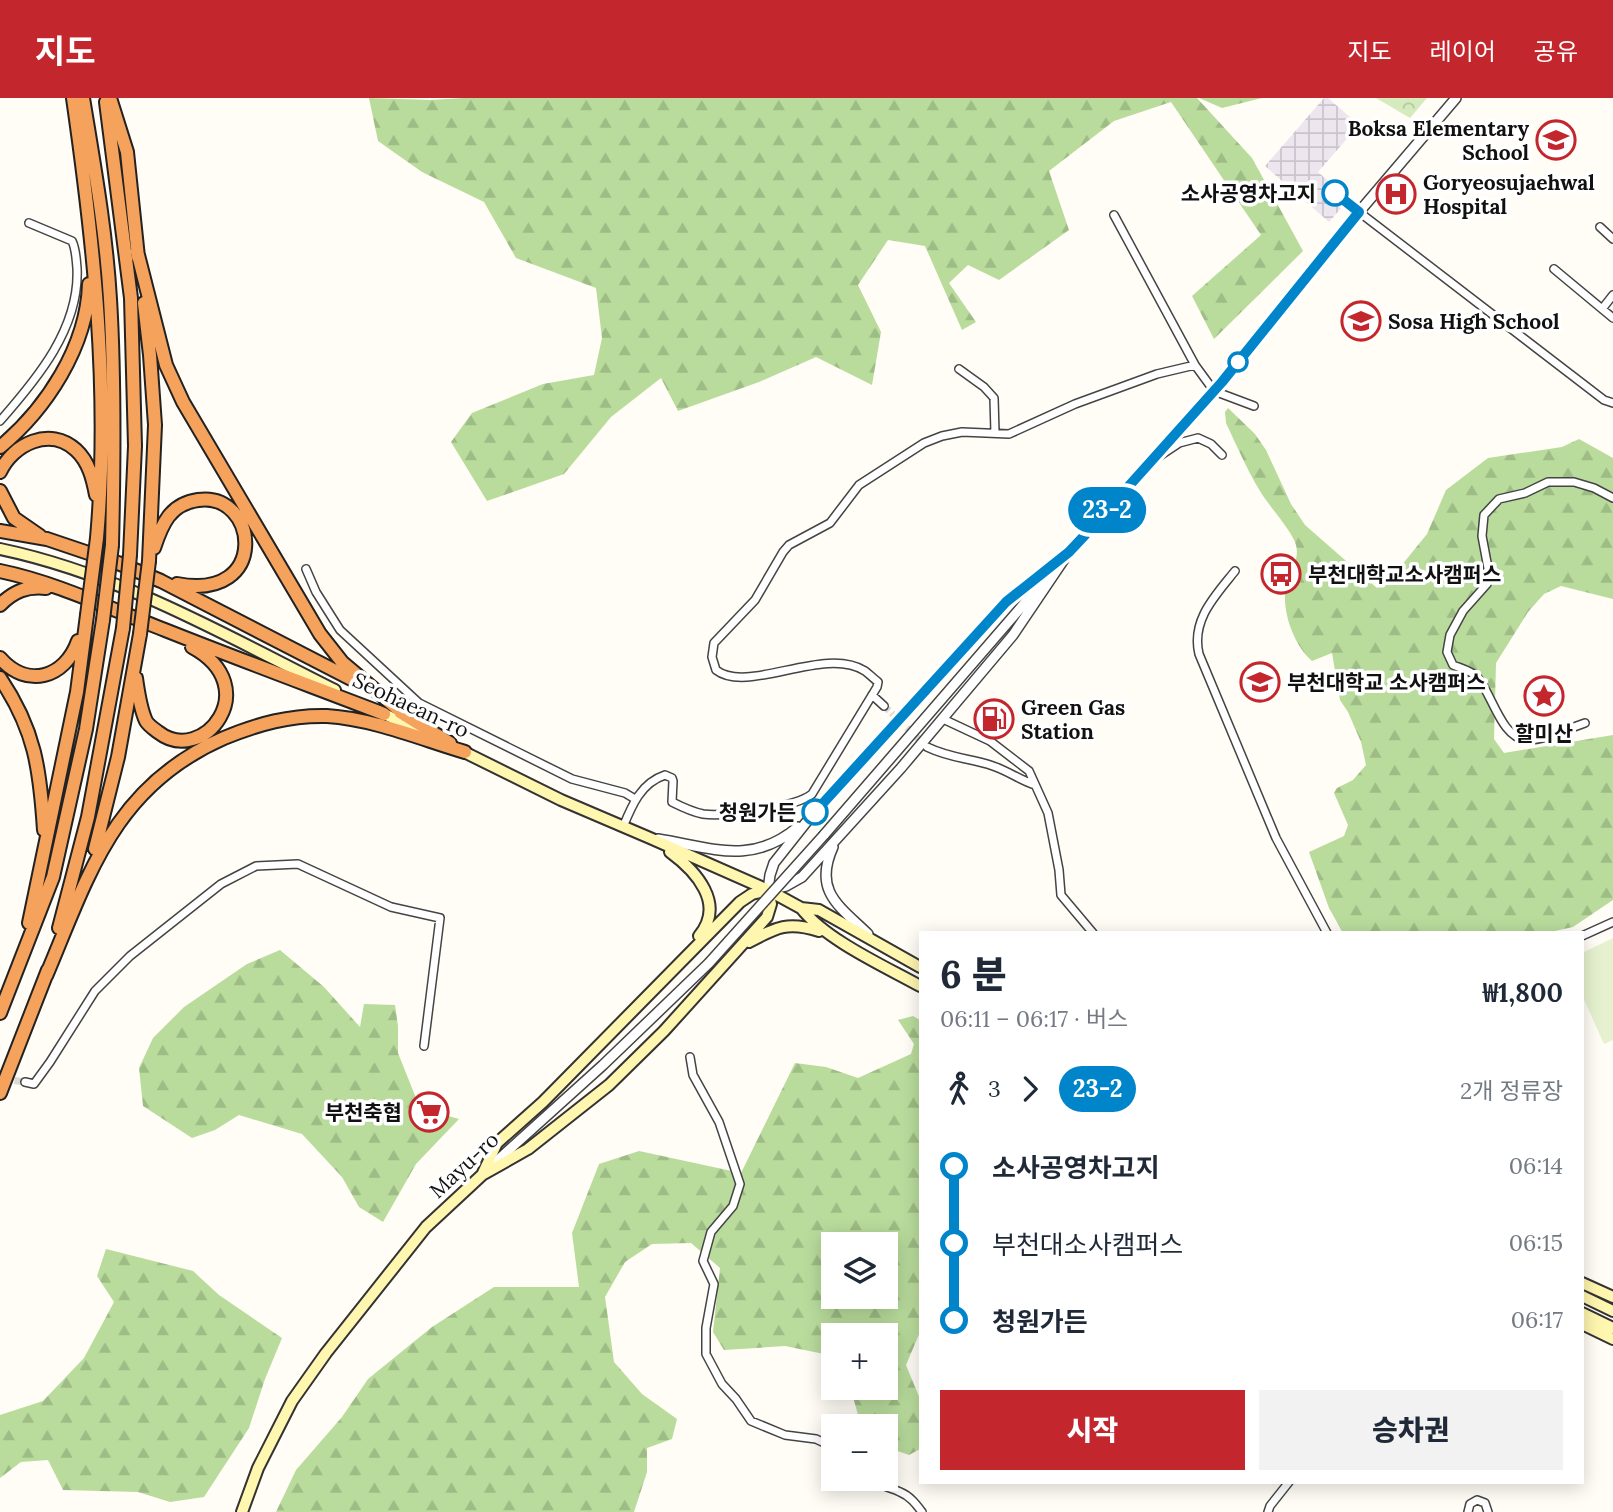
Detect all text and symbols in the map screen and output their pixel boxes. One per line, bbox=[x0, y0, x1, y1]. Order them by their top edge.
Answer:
text: 지도 bbox=[35, 30, 96, 72]
text: 지도 bbox=[1347, 36, 1392, 67]
text: 레이어 bbox=[1430, 36, 1496, 67]
text: 공유 bbox=[1534, 36, 1578, 67]
place label: Boksa Elementary School bbox=[1348, 115, 1529, 166]
school or university icon: Boksa Elementary School bbox=[1535, 119, 1577, 161]
place label: Goryeosujaehwal Hospital bbox=[1423, 169, 1595, 220]
hospital icon: Goryeosujaehwal Hospital bbox=[1375, 173, 1417, 215]
place label: 소사공영차고지 bbox=[1181, 180, 1316, 207]
marker: 소사공영차고지 bbox=[1322, 180, 1348, 206]
school or university icon: Sosa High School bbox=[1340, 300, 1382, 342]
place label: Sosa High School bbox=[1388, 308, 1560, 335]
unlabelled marker bbox=[1228, 352, 1248, 372]
line badge: 23-2 bbox=[1058, 487, 1156, 533]
text: 23-2 bbox=[1082, 494, 1132, 525]
bus stop icon: 부천대학교소사캠퍼스 bbox=[1260, 553, 1302, 595]
place label: 부천대학교소사캠퍼스 bbox=[1308, 561, 1501, 588]
school or university icon: 부천대학교 소사캠퍼스 bbox=[1239, 661, 1281, 703]
street label: Seohaean-ro bbox=[349, 666, 473, 744]
place label: 부천대학교 소사캠퍼스 bbox=[1287, 669, 1486, 696]
place icon: 할미산 bbox=[1523, 675, 1565, 717]
place label: Green Gas Station bbox=[1021, 694, 1125, 745]
fuel station icon: Green Gas Station bbox=[973, 698, 1015, 740]
place label: 할미산 bbox=[1515, 720, 1573, 747]
place label: 청원가든 bbox=[719, 799, 796, 826]
marker: 청원가든 bbox=[802, 799, 828, 825]
text: 6 분 bbox=[940, 950, 1007, 998]
text: ₩1,800 bbox=[1483, 976, 1563, 1009]
text: 06:11 – 06:17 · 버스 bbox=[940, 1004, 1128, 1033]
icon: walk bbox=[940, 1070, 978, 1108]
icon: forward bbox=[1011, 1070, 1049, 1108]
text: 23-2 bbox=[1073, 1073, 1122, 1104]
text: 3 bbox=[988, 1074, 1001, 1103]
text: 2개 정류장 bbox=[1460, 1076, 1563, 1105]
supermarket icon: 부천축협 bbox=[408, 1091, 450, 1133]
place label: 부천축협 bbox=[325, 1099, 402, 1126]
street label: Mayu-ro bbox=[424, 1126, 504, 1204]
text: 소사공영차고지 bbox=[992, 1151, 1159, 1184]
text: 06:14 bbox=[1509, 1151, 1563, 1180]
text: 부천대소사캠퍼스 bbox=[992, 1228, 1183, 1261]
text: 06:15 bbox=[1509, 1228, 1563, 1257]
map controls bbox=[821, 1232, 898, 1491]
button: layers bbox=[821, 1232, 898, 1309]
text: 청원가든 bbox=[992, 1305, 1088, 1338]
text: 06:17 bbox=[1511, 1305, 1563, 1334]
button: + bbox=[821, 1323, 898, 1400]
button: 시작 bbox=[940, 1390, 1245, 1470]
button: 승차권 bbox=[1259, 1390, 1563, 1470]
button: − bbox=[821, 1414, 898, 1491]

